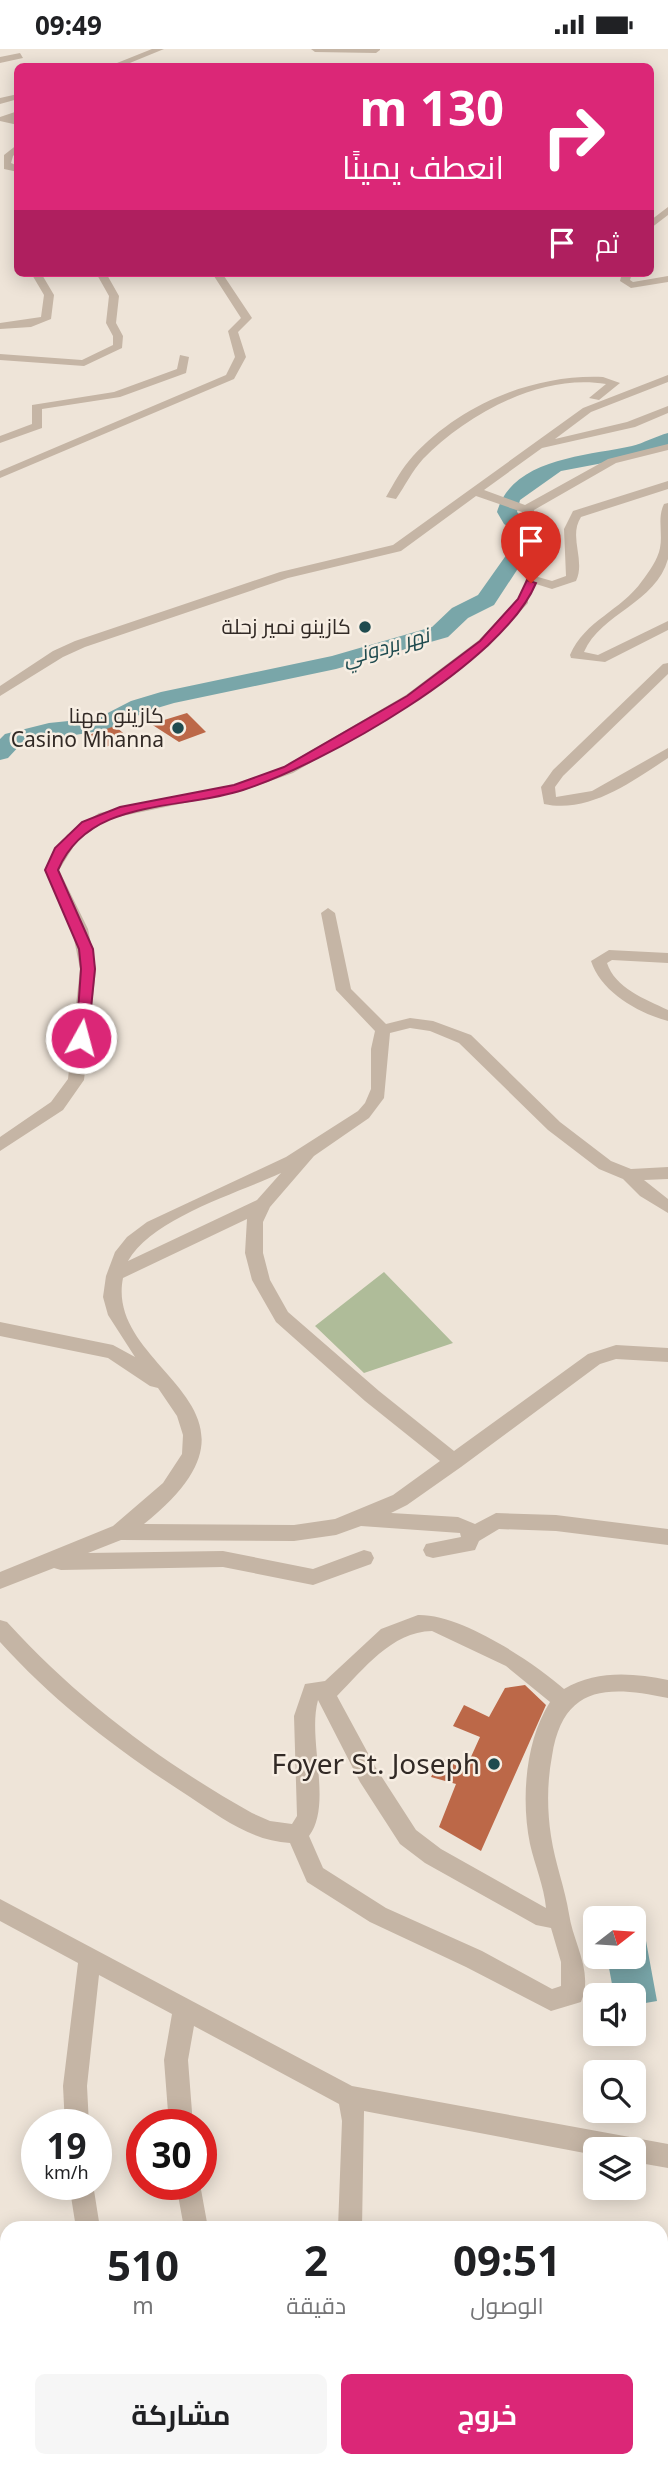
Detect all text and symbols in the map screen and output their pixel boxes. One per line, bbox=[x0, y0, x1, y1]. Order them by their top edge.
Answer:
text: 09:49 bbox=[35, 7, 102, 43]
text: 130 m bbox=[359, 74, 504, 140]
icon: right bbox=[528, 91, 619, 182]
text: انعطف يمينًا bbox=[342, 145, 504, 188]
icon: arrive bbox=[543, 224, 581, 262]
text: ثم bbox=[595, 225, 619, 261]
pin bbox=[501, 511, 561, 583]
icon: arrive bbox=[512, 522, 550, 560]
place label: كازينو نمير زحلة bbox=[222, 612, 351, 640]
marker: كازينو نمير زحلة bbox=[357, 619, 373, 635]
water label: نهر بردوني bbox=[339, 620, 436, 676]
place label: كازينو مهنا Casino Mhanna bbox=[11, 701, 164, 753]
marker: كازينو مهنا Casino Mhanna bbox=[170, 720, 186, 736]
position arrow bbox=[44, 1001, 118, 1075]
place label: Foyer St. Joseph bbox=[272, 1744, 480, 1782]
marker: Foyer St. Joseph bbox=[486, 1756, 502, 1772]
north arrow bbox=[583, 1906, 646, 1969]
map controls bbox=[583, 1906, 646, 2200]
button: sound bbox=[583, 1983, 646, 2046]
button: search bbox=[583, 2060, 646, 2123]
speed limit sign: 30 bbox=[126, 2109, 217, 2200]
text: 19 bbox=[46, 2122, 87, 2169]
button: layers bbox=[583, 2137, 646, 2200]
text: km/h bbox=[44, 2160, 89, 2184]
text: 2 bbox=[304, 2231, 328, 2288]
text: 09:51 bbox=[453, 2231, 561, 2288]
text: 510 bbox=[107, 2236, 179, 2293]
text: m bbox=[132, 2289, 154, 2321]
text: دقيقة bbox=[286, 2289, 346, 2321]
text: الوصول bbox=[470, 2289, 544, 2321]
button: مشاركة bbox=[35, 2374, 327, 2454]
button: خروج bbox=[341, 2374, 633, 2454]

